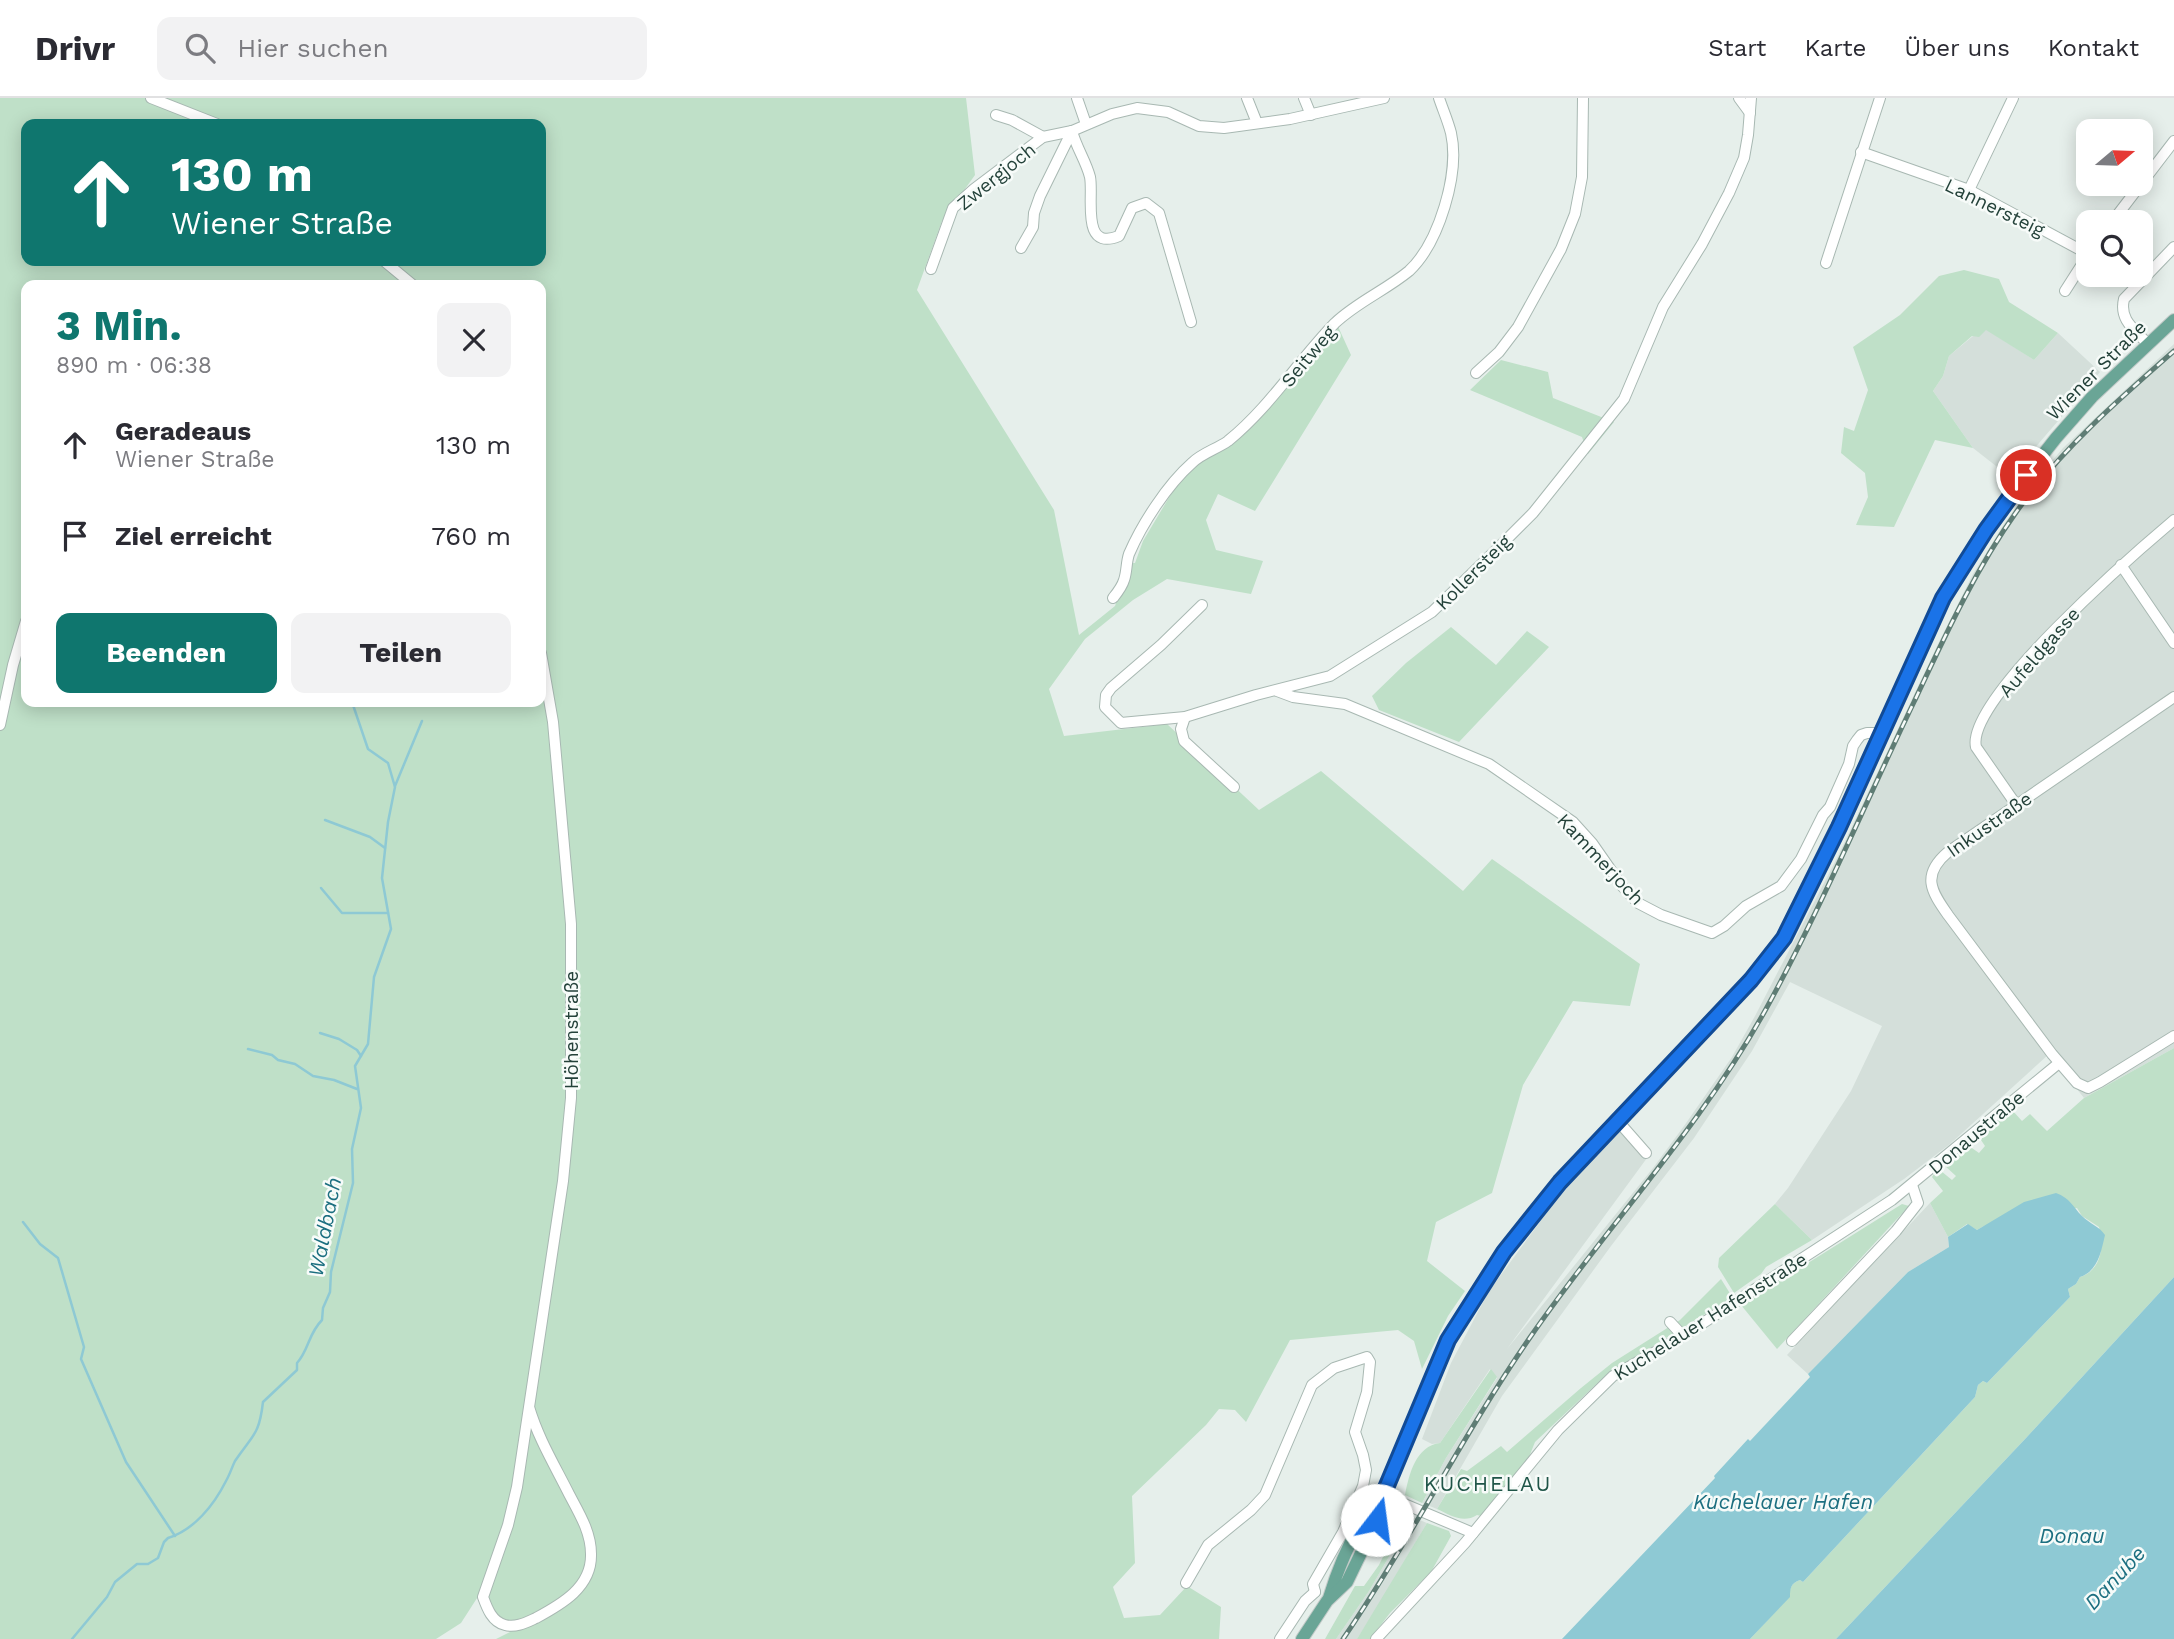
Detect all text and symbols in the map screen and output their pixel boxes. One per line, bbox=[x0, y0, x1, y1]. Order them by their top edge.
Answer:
search box bbox=[157, 17, 647, 80]
text: Drivr bbox=[35, 29, 115, 68]
icon: search bbox=[181, 29, 219, 67]
text: Hier suchen bbox=[237, 33, 389, 63]
text: Start bbox=[1708, 34, 1766, 62]
text: Karte bbox=[1804, 34, 1866, 62]
text: Über uns bbox=[1904, 34, 2010, 62]
text: Kontakt bbox=[2048, 34, 2139, 62]
north arrow bbox=[2076, 119, 2152, 196]
map controls bbox=[2076, 119, 2153, 287]
street label: Zwergjoch bbox=[952, 138, 1040, 215]
text: 130 m bbox=[171, 145, 313, 203]
icon: ahead bbox=[56, 147, 147, 238]
street label: Lannersteig bbox=[1941, 173, 2049, 242]
text: Wiener Straße bbox=[171, 204, 393, 242]
button: search bbox=[2076, 210, 2153, 287]
text: 3 Min. bbox=[56, 301, 182, 350]
button: close bbox=[437, 303, 511, 377]
street label: Wiener Straße bbox=[2042, 316, 2151, 425]
street label: Seitweg bbox=[1276, 320, 1341, 392]
text: 890 m · 06:38 bbox=[56, 352, 212, 379]
text: Geradeaus bbox=[115, 416, 251, 446]
icon: ahead bbox=[56, 426, 94, 464]
text: 130 m bbox=[436, 430, 511, 460]
pin bbox=[1996, 445, 2056, 505]
text: Wiener Straße bbox=[115, 446, 275, 473]
icon: arrive bbox=[2007, 456, 2045, 494]
icon: arrive bbox=[56, 517, 94, 555]
text: Ziel erreicht bbox=[115, 521, 272, 551]
text: 760 m bbox=[431, 521, 511, 551]
street label: Kollersteig bbox=[1431, 529, 1516, 615]
street label: Aufeldgasse bbox=[1994, 603, 2085, 702]
button: Beenden bbox=[56, 613, 277, 693]
button: Teilen bbox=[291, 613, 511, 693]
street label: Inkustraße bbox=[1942, 787, 2036, 862]
street label: Kammerjoch bbox=[1552, 809, 1649, 910]
street label: Höhenstraße bbox=[560, 971, 583, 1089]
street label: Donaustraße bbox=[1924, 1086, 2029, 1179]
water label: Waldbach bbox=[303, 1175, 346, 1279]
street label: Kuchelauer Hafenstraße bbox=[1609, 1247, 1811, 1385]
district label: KUCHELAU bbox=[1424, 1471, 1552, 1496]
position arrow bbox=[1340, 1483, 1414, 1557]
water label: Kuchelauer Hafen bbox=[1693, 1489, 1873, 1514]
water label: Donau bbox=[2039, 1523, 2105, 1548]
water label: Danube bbox=[2079, 1541, 2150, 1615]

